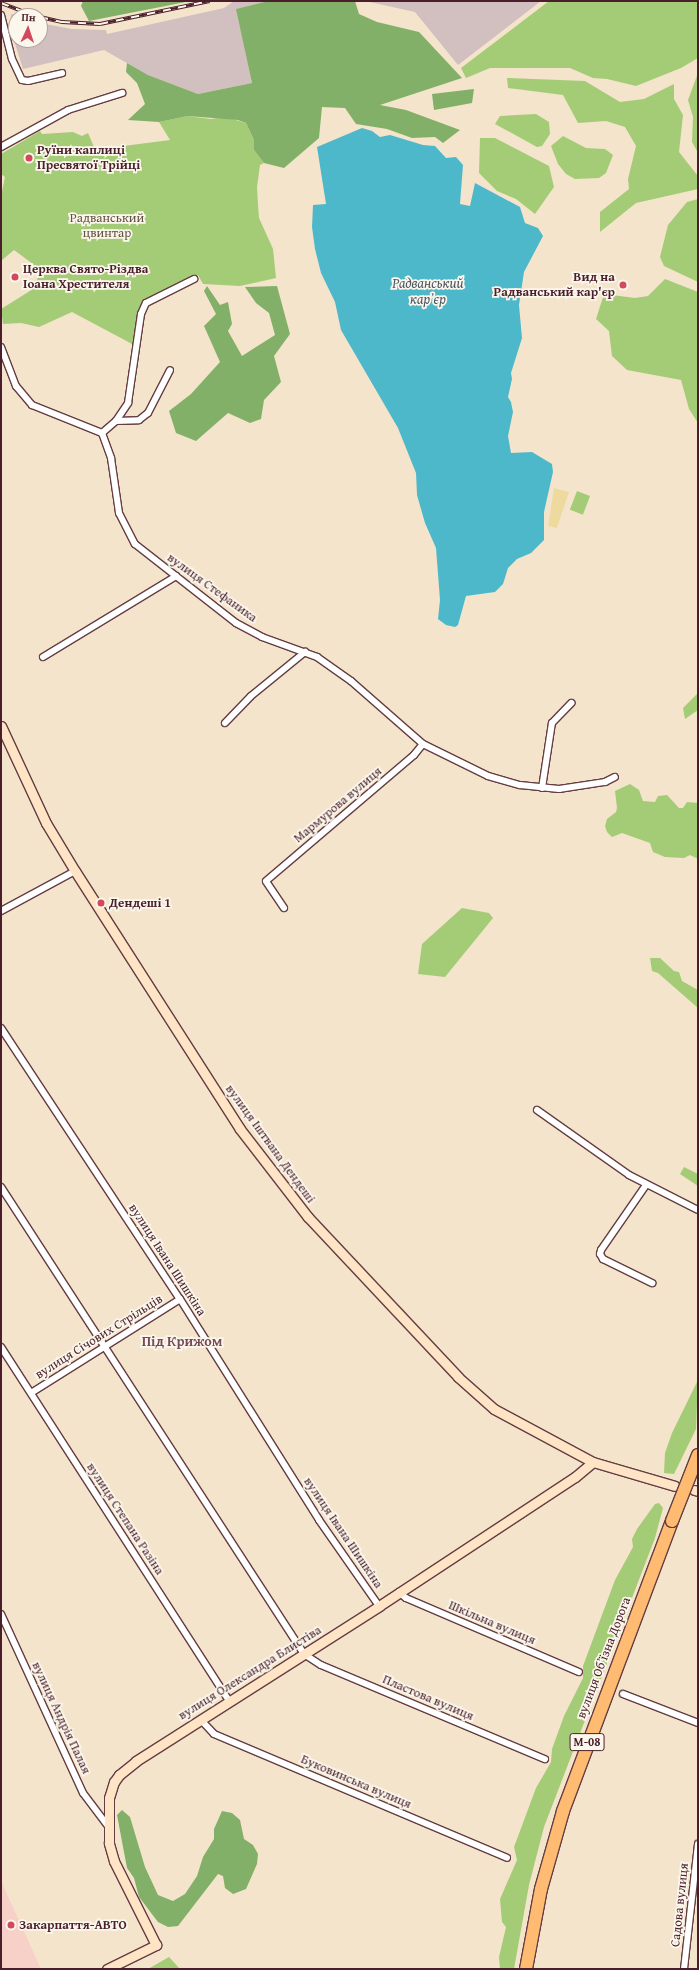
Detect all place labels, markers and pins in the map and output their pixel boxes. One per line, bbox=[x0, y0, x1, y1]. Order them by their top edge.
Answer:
place label: Руїни каплиці Пресвятої Трійці bbox=[37, 143, 140, 174]
marker: Руїни каплиці Пресвятої Трійці bbox=[24, 153, 34, 163]
place label: Церква Свято-Різдва Іоана Хрестителя bbox=[23, 262, 148, 293]
place label: Вид на Радванський кар'єр bbox=[494, 270, 615, 301]
marker: Церква Свято-Різдва Іоана Хрестителя bbox=[10, 272, 20, 282]
marker: Вид на Радванський кар'єр bbox=[618, 280, 628, 290]
place label: Дендеші 1 bbox=[109, 895, 171, 911]
marker: Дендеші 1 bbox=[96, 898, 106, 908]
place label: Закарпаття-АВТО bbox=[19, 1917, 127, 1933]
marker: Закарпаття-АВТО bbox=[6, 1920, 16, 1930]

